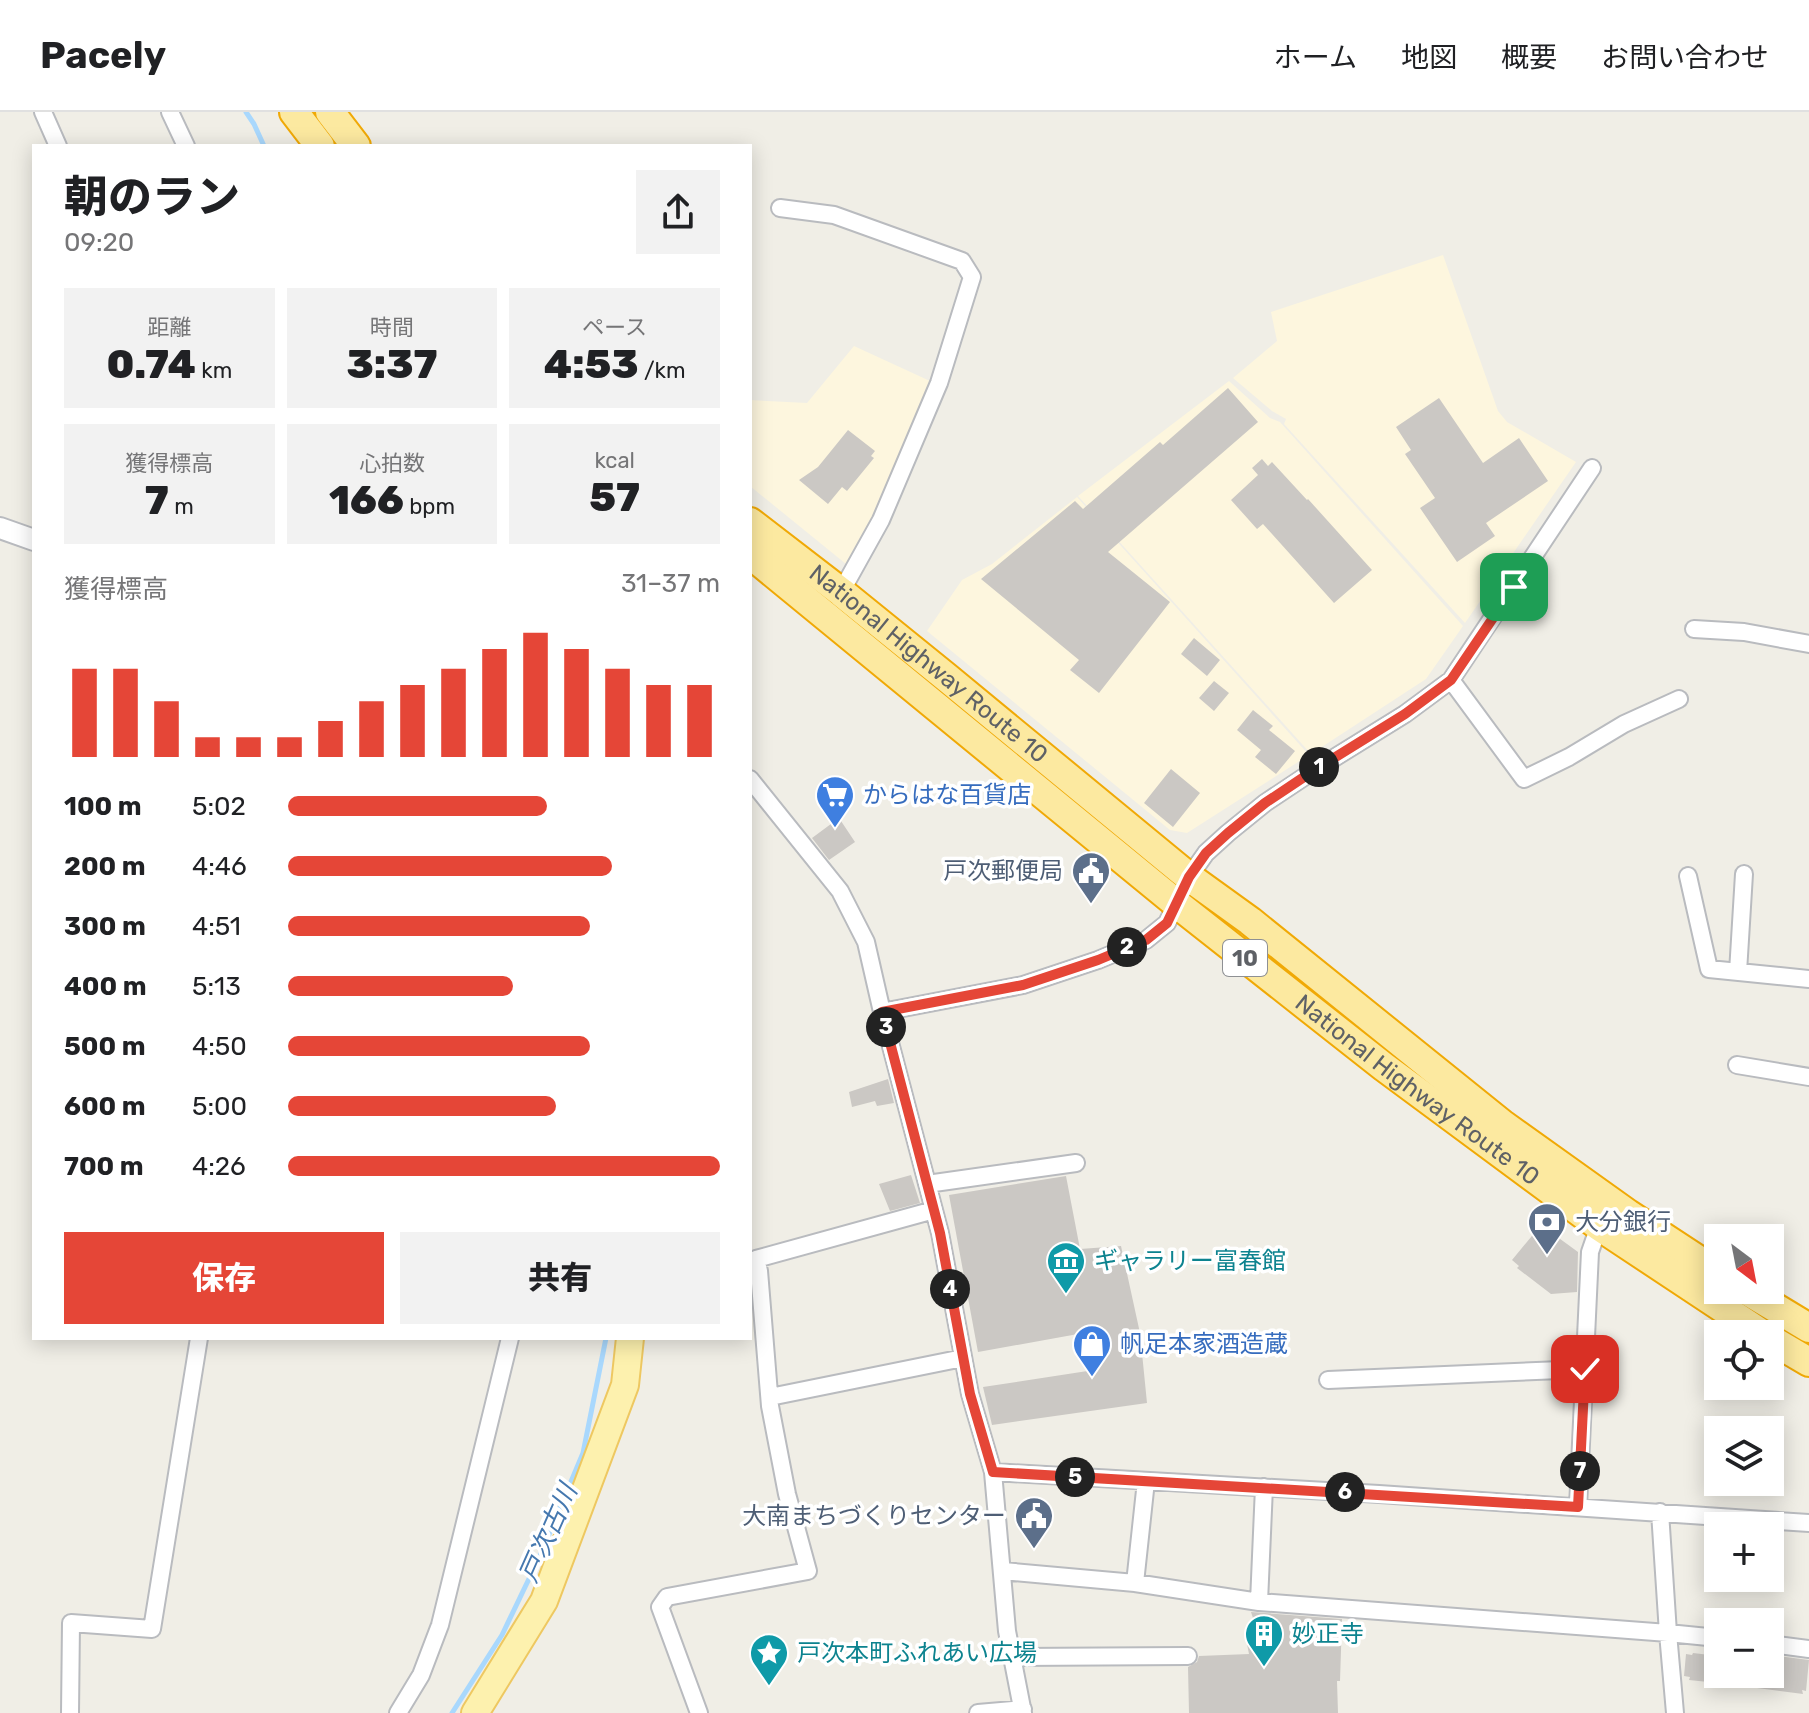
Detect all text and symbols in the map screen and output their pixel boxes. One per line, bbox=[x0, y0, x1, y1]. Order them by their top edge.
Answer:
text: Pacely bbox=[40, 32, 166, 78]
text: ホーム bbox=[1274, 41, 1357, 74]
text: 地図 bbox=[1401, 41, 1457, 74]
text: 概要 bbox=[1501, 41, 1557, 74]
text: お問い合わせ bbox=[1601, 41, 1769, 74]
button: share bbox=[636, 170, 720, 254]
text: 朝のラン bbox=[64, 171, 240, 223]
text: 09:20 bbox=[64, 227, 134, 258]
text: 距離 bbox=[147, 314, 191, 341]
text: 時間 bbox=[370, 314, 414, 341]
text: ペース bbox=[582, 314, 647, 341]
text: 0.74 bbox=[106, 341, 196, 388]
text: 3:37 bbox=[347, 341, 437, 388]
text: 4:53 bbox=[544, 341, 639, 388]
text: km bbox=[196, 357, 232, 384]
text: /km bbox=[639, 357, 685, 384]
text: kcal bbox=[594, 447, 635, 474]
text: 獲得標高 bbox=[125, 450, 213, 477]
text: 心拍数 bbox=[359, 450, 425, 477]
text: 57 bbox=[589, 474, 640, 521]
text: 7 bbox=[145, 477, 169, 524]
text: 166 bbox=[329, 477, 404, 524]
text: m bbox=[169, 493, 194, 520]
text: bpm bbox=[404, 493, 455, 520]
pin bbox=[1480, 553, 1548, 621]
street label: National Highway Route 10 bbox=[804, 559, 1053, 769]
icon: arrive bbox=[1492, 565, 1536, 609]
text: 31–37 m bbox=[621, 568, 720, 599]
text: 獲得標高 bbox=[64, 574, 168, 605]
pin: 1 bbox=[1299, 747, 1339, 787]
text: 1 bbox=[1314, 753, 1324, 780]
supermarket icon: からはな百貨店 bbox=[814, 774, 856, 829]
place label: からはな百貨店 bbox=[863, 781, 1031, 809]
text: 100 m bbox=[64, 791, 142, 822]
text: 5:02 bbox=[192, 791, 246, 822]
public building icon: 戸次郵便局 bbox=[1070, 850, 1112, 905]
text: 200 m bbox=[64, 851, 146, 882]
text: 4:46 bbox=[192, 851, 247, 882]
place label: 戸次郵便局 bbox=[943, 857, 1063, 885]
text: 300 m bbox=[64, 911, 146, 942]
text: 4:51 bbox=[192, 911, 241, 942]
pin: 2 bbox=[1107, 927, 1147, 967]
text: 2 bbox=[1120, 933, 1134, 960]
road number: 10 bbox=[1223, 940, 1267, 976]
text: 400 m bbox=[64, 971, 146, 1002]
text: 5:13 bbox=[192, 971, 241, 1002]
street label: National Highway Route 10 bbox=[1290, 989, 1545, 1191]
pin: 3 bbox=[866, 1007, 906, 1047]
text: 3 bbox=[879, 1013, 893, 1040]
text: 500 m bbox=[64, 1031, 146, 1062]
text: 4:50 bbox=[192, 1031, 247, 1062]
text: 600 m bbox=[64, 1091, 146, 1122]
text: 5:00 bbox=[192, 1091, 247, 1122]
text: 700 m bbox=[64, 1151, 144, 1182]
text: 4:26 bbox=[192, 1151, 246, 1182]
bank icon: 大分銀行 bbox=[1526, 1201, 1568, 1256]
place label: 大分銀行 bbox=[1575, 1208, 1671, 1236]
north arrow bbox=[1704, 1224, 1784, 1304]
map controls bbox=[1704, 1224, 1784, 1688]
button: 保存 bbox=[64, 1232, 384, 1324]
button: 共有 bbox=[400, 1232, 720, 1324]
museum icon: ギャラリー富春館 bbox=[1045, 1240, 1087, 1295]
place label: ギャラリー富春館 bbox=[1094, 1247, 1286, 1275]
pin: 4 bbox=[930, 1269, 970, 1309]
text: 4 bbox=[942, 1275, 958, 1302]
button: locate bbox=[1704, 1320, 1784, 1400]
shop icon: 帆足本家酒造蔵 bbox=[1071, 1323, 1113, 1378]
place label: 帆足本家酒造蔵 bbox=[1120, 1330, 1288, 1358]
pin bbox=[1551, 1335, 1619, 1403]
icon: check bbox=[1563, 1347, 1607, 1391]
button: layers bbox=[1704, 1416, 1784, 1496]
pin: 7 bbox=[1560, 1451, 1600, 1491]
pin: 5 bbox=[1055, 1457, 1095, 1497]
text: 7 bbox=[1574, 1457, 1586, 1484]
text: 5 bbox=[1068, 1463, 1082, 1490]
pin: 6 bbox=[1325, 1472, 1365, 1512]
water label: 戸次古川 bbox=[513, 1477, 585, 1587]
text: 6 bbox=[1338, 1478, 1352, 1505]
public building icon: 大南まちづくりセンター bbox=[1013, 1495, 1055, 1550]
place label: 大南まちづくりセンター bbox=[742, 1502, 1006, 1530]
button: + bbox=[1704, 1512, 1784, 1592]
button: − bbox=[1704, 1608, 1784, 1688]
building icon: 妙正寺 bbox=[1243, 1613, 1285, 1668]
place label: 妙正寺 bbox=[1292, 1620, 1364, 1648]
place icon: 戸次本町ふれあい広場 bbox=[748, 1632, 790, 1687]
place label: 戸次本町ふれあい広場 bbox=[797, 1639, 1037, 1667]

